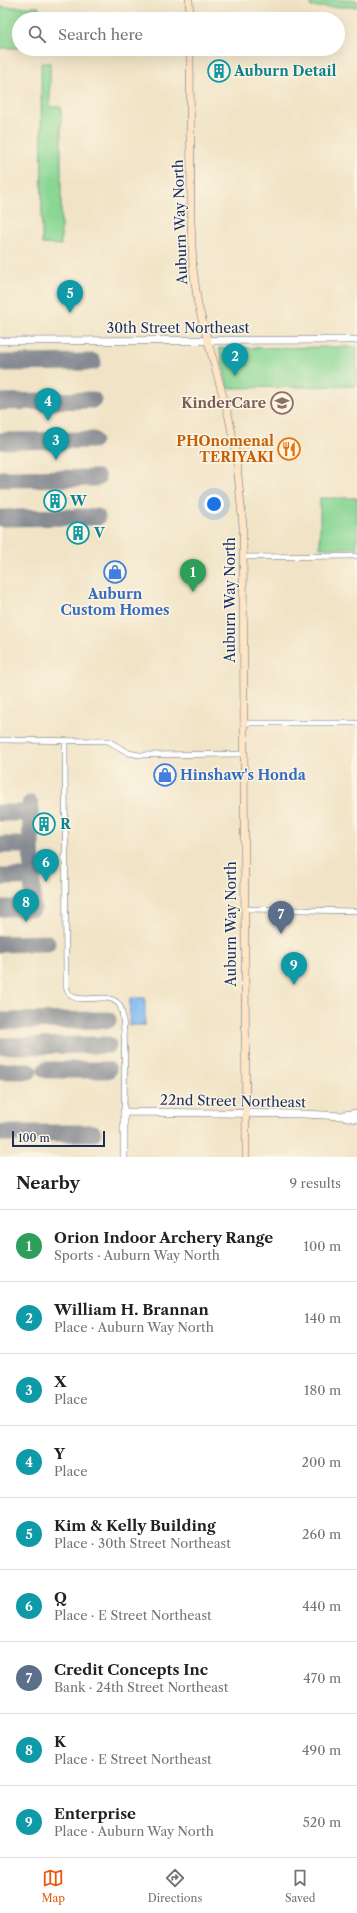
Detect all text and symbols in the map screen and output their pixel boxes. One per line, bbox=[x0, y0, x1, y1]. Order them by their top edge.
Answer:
search box bbox=[12, 12, 345, 56]
icon: search bbox=[26, 23, 48, 45]
text: Search here bbox=[58, 25, 143, 44]
building icon: Auburn Detail bbox=[206, 58, 232, 84]
place label: Auburn Detail bbox=[233, 62, 336, 80]
street label: Auburn Way North bbox=[169, 159, 191, 286]
pin: 5 bbox=[57, 280, 83, 313]
street label: 30th Street Northeast bbox=[106, 319, 250, 337]
pin: 2 bbox=[222, 343, 248, 376]
pin: 4 bbox=[35, 388, 61, 421]
school or university icon: KinderCare bbox=[269, 390, 295, 416]
place label: KinderCare bbox=[181, 394, 266, 412]
pin: 3 bbox=[43, 427, 69, 460]
place label: PHOnomenal TERIYAKI bbox=[176, 432, 274, 466]
restaurant icon: PHOnomenal TERIYAKI bbox=[276, 436, 302, 462]
building icon: W bbox=[42, 488, 68, 514]
place label: W bbox=[69, 492, 88, 510]
your location bbox=[204, 494, 224, 514]
building icon: V bbox=[65, 520, 91, 546]
place label: V bbox=[93, 524, 106, 542]
street label: Auburn Way North bbox=[221, 537, 239, 664]
shop icon: Auburn Custom Homes bbox=[102, 559, 128, 585]
pin: 1 bbox=[180, 559, 206, 592]
place label: Auburn Custom Homes bbox=[60, 585, 170, 619]
shop icon: Hinshaw's Honda bbox=[152, 762, 178, 788]
place label: Hinshaw's Honda bbox=[180, 766, 307, 784]
building icon: R bbox=[31, 811, 57, 837]
place label: R bbox=[60, 815, 72, 833]
pin: 6 bbox=[33, 849, 59, 882]
street label: Auburn Way North bbox=[222, 861, 240, 988]
pin: 8 bbox=[13, 889, 39, 922]
pin: 7 bbox=[268, 901, 294, 934]
pin: 9 bbox=[281, 952, 307, 985]
street label: 22nd Street Northeast bbox=[160, 1091, 306, 1111]
scale bar bbox=[12, 1129, 105, 1148]
text: 100 m bbox=[18, 1131, 50, 1145]
text: Nearby bbox=[16, 1173, 80, 1193]
text: 9 results bbox=[290, 1175, 341, 1191]
text: Orion Indoor Archery Range bbox=[54, 1228, 273, 1247]
text: 1 bbox=[26, 1238, 32, 1254]
text: 100 m bbox=[303, 1238, 341, 1254]
text: Sports · Auburn Way North bbox=[54, 1247, 220, 1263]
text: William H. Brannan bbox=[54, 1300, 209, 1319]
text: 2 bbox=[25, 1310, 33, 1326]
text: 140 m bbox=[304, 1310, 341, 1326]
text: Place · Auburn Way North bbox=[54, 1319, 214, 1335]
text: X bbox=[54, 1372, 66, 1391]
text: 3 bbox=[25, 1382, 33, 1398]
text: 180 m bbox=[304, 1382, 341, 1398]
text: Place bbox=[54, 1391, 87, 1407]
text: Y bbox=[54, 1444, 65, 1463]
text: 4 bbox=[25, 1454, 33, 1470]
text: 200 m bbox=[301, 1454, 341, 1470]
text: Place bbox=[54, 1463, 87, 1479]
text: Kim & Kelly Building bbox=[54, 1516, 216, 1535]
text: 5 bbox=[25, 1526, 33, 1542]
text: 260 m bbox=[302, 1526, 341, 1542]
text: Place · 30th Street Northeast bbox=[54, 1535, 231, 1551]
text: Q bbox=[54, 1588, 67, 1607]
text: 6 bbox=[25, 1598, 33, 1614]
text: 440 m bbox=[302, 1598, 341, 1614]
text: Place · E Street Northeast bbox=[54, 1607, 212, 1623]
text: Credit Concepts Inc bbox=[54, 1660, 208, 1679]
text: 7 bbox=[26, 1670, 32, 1686]
text: 470 m bbox=[303, 1670, 341, 1686]
text: Bank · 24th Street Northeast bbox=[54, 1679, 228, 1695]
text: K bbox=[54, 1732, 66, 1751]
text: 8 bbox=[25, 1742, 33, 1758]
text: 490 m bbox=[302, 1742, 341, 1758]
text: Place · E Street Northeast bbox=[54, 1751, 212, 1767]
text: Enterprise bbox=[54, 1804, 136, 1823]
text: 9 bbox=[25, 1814, 33, 1830]
text: 520 m bbox=[303, 1814, 341, 1830]
text: Place · Auburn Way North bbox=[54, 1823, 214, 1839]
tab: Map bbox=[41, 1867, 65, 1905]
tab: Directions bbox=[148, 1867, 202, 1905]
tab: Saved bbox=[285, 1867, 316, 1905]

